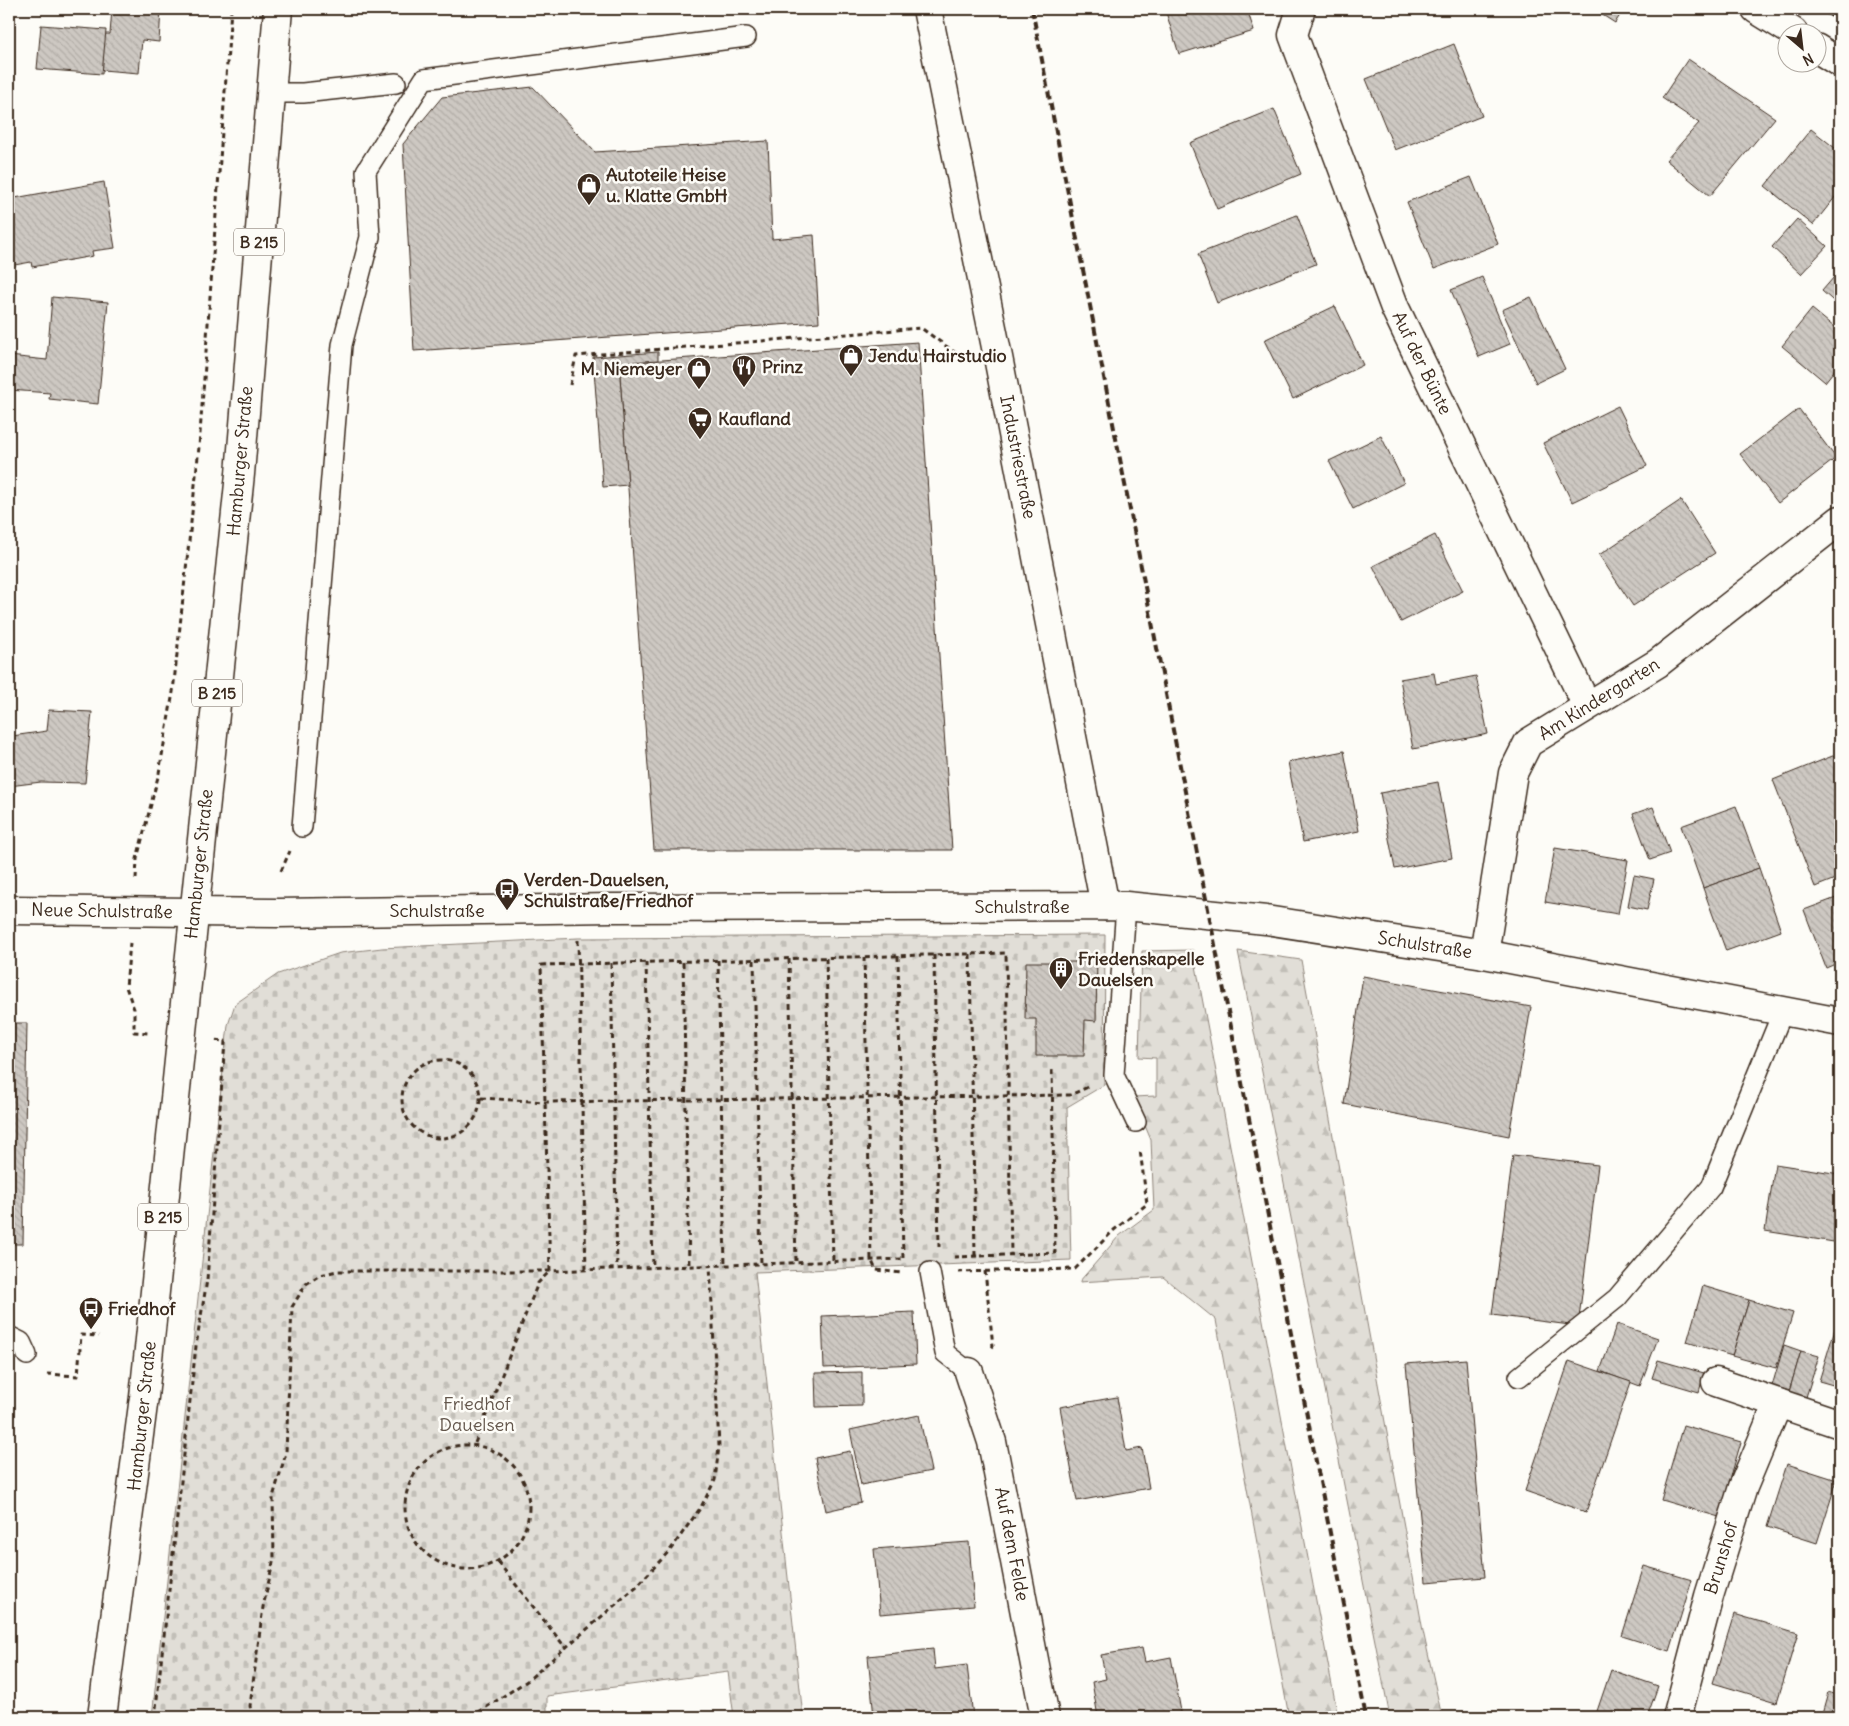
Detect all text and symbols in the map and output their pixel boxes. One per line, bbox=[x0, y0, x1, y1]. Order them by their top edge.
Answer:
north arrow bbox=[1776, 22, 1826, 72]
text: N bbox=[1800, 49, 1817, 70]
place label: Autoteile Heise u. Klatte GmbH bbox=[606, 163, 728, 207]
shop icon: Autoteile Heise u. Klatte GmbH bbox=[576, 172, 602, 206]
road number: B 215 bbox=[234, 228, 284, 256]
street label: Auf der Bünte bbox=[1388, 307, 1457, 418]
shop icon: Jendu Hairstudio bbox=[838, 343, 864, 377]
place label: Jendu Hairstudio bbox=[868, 344, 1007, 367]
restaurant icon: Prinz bbox=[731, 354, 757, 388]
place label: Prinz bbox=[762, 355, 804, 378]
shop icon: M. Niemeyer bbox=[686, 356, 712, 390]
place label: M. Niemeyer bbox=[581, 357, 683, 380]
street label: Hamburger Straße bbox=[221, 385, 258, 537]
street label: Industriestraße bbox=[995, 393, 1042, 521]
supermarket icon: Kaufland bbox=[687, 406, 713, 440]
place label: Kaufland bbox=[718, 407, 791, 430]
street label: Am Kindergarten bbox=[1534, 652, 1663, 745]
road number: B 215 bbox=[192, 680, 242, 706]
street label: Hamburger Straße bbox=[179, 788, 218, 940]
place label: Verden-Dauelsen, Schulstraße/Friedhof bbox=[524, 868, 694, 912]
bus stop icon: Verden-Dauelsen, Schulstraße/Friedhof bbox=[494, 877, 520, 911]
street label: Schulstraße bbox=[974, 895, 1070, 918]
street label: Neue Schulstraße bbox=[31, 898, 173, 923]
street label: Schulstraße bbox=[389, 899, 485, 922]
street label: Schulstraße bbox=[1376, 926, 1474, 963]
place label: Friedenskapelle Dauelsen bbox=[1078, 947, 1205, 991]
building icon: Friedenskapelle Dauelsen bbox=[1048, 956, 1074, 990]
road number: B 215 bbox=[138, 1204, 188, 1230]
bus stop icon: Friedhof bbox=[78, 1296, 104, 1330]
place label: Friedhof bbox=[108, 1297, 176, 1320]
street label: Hamburger Straße bbox=[122, 1340, 161, 1492]
park label: Friedhof Dauelsen bbox=[439, 1392, 515, 1436]
street label: Auf dem Felde bbox=[990, 1485, 1035, 1603]
street label: Brunshof bbox=[1699, 1518, 1743, 1597]

